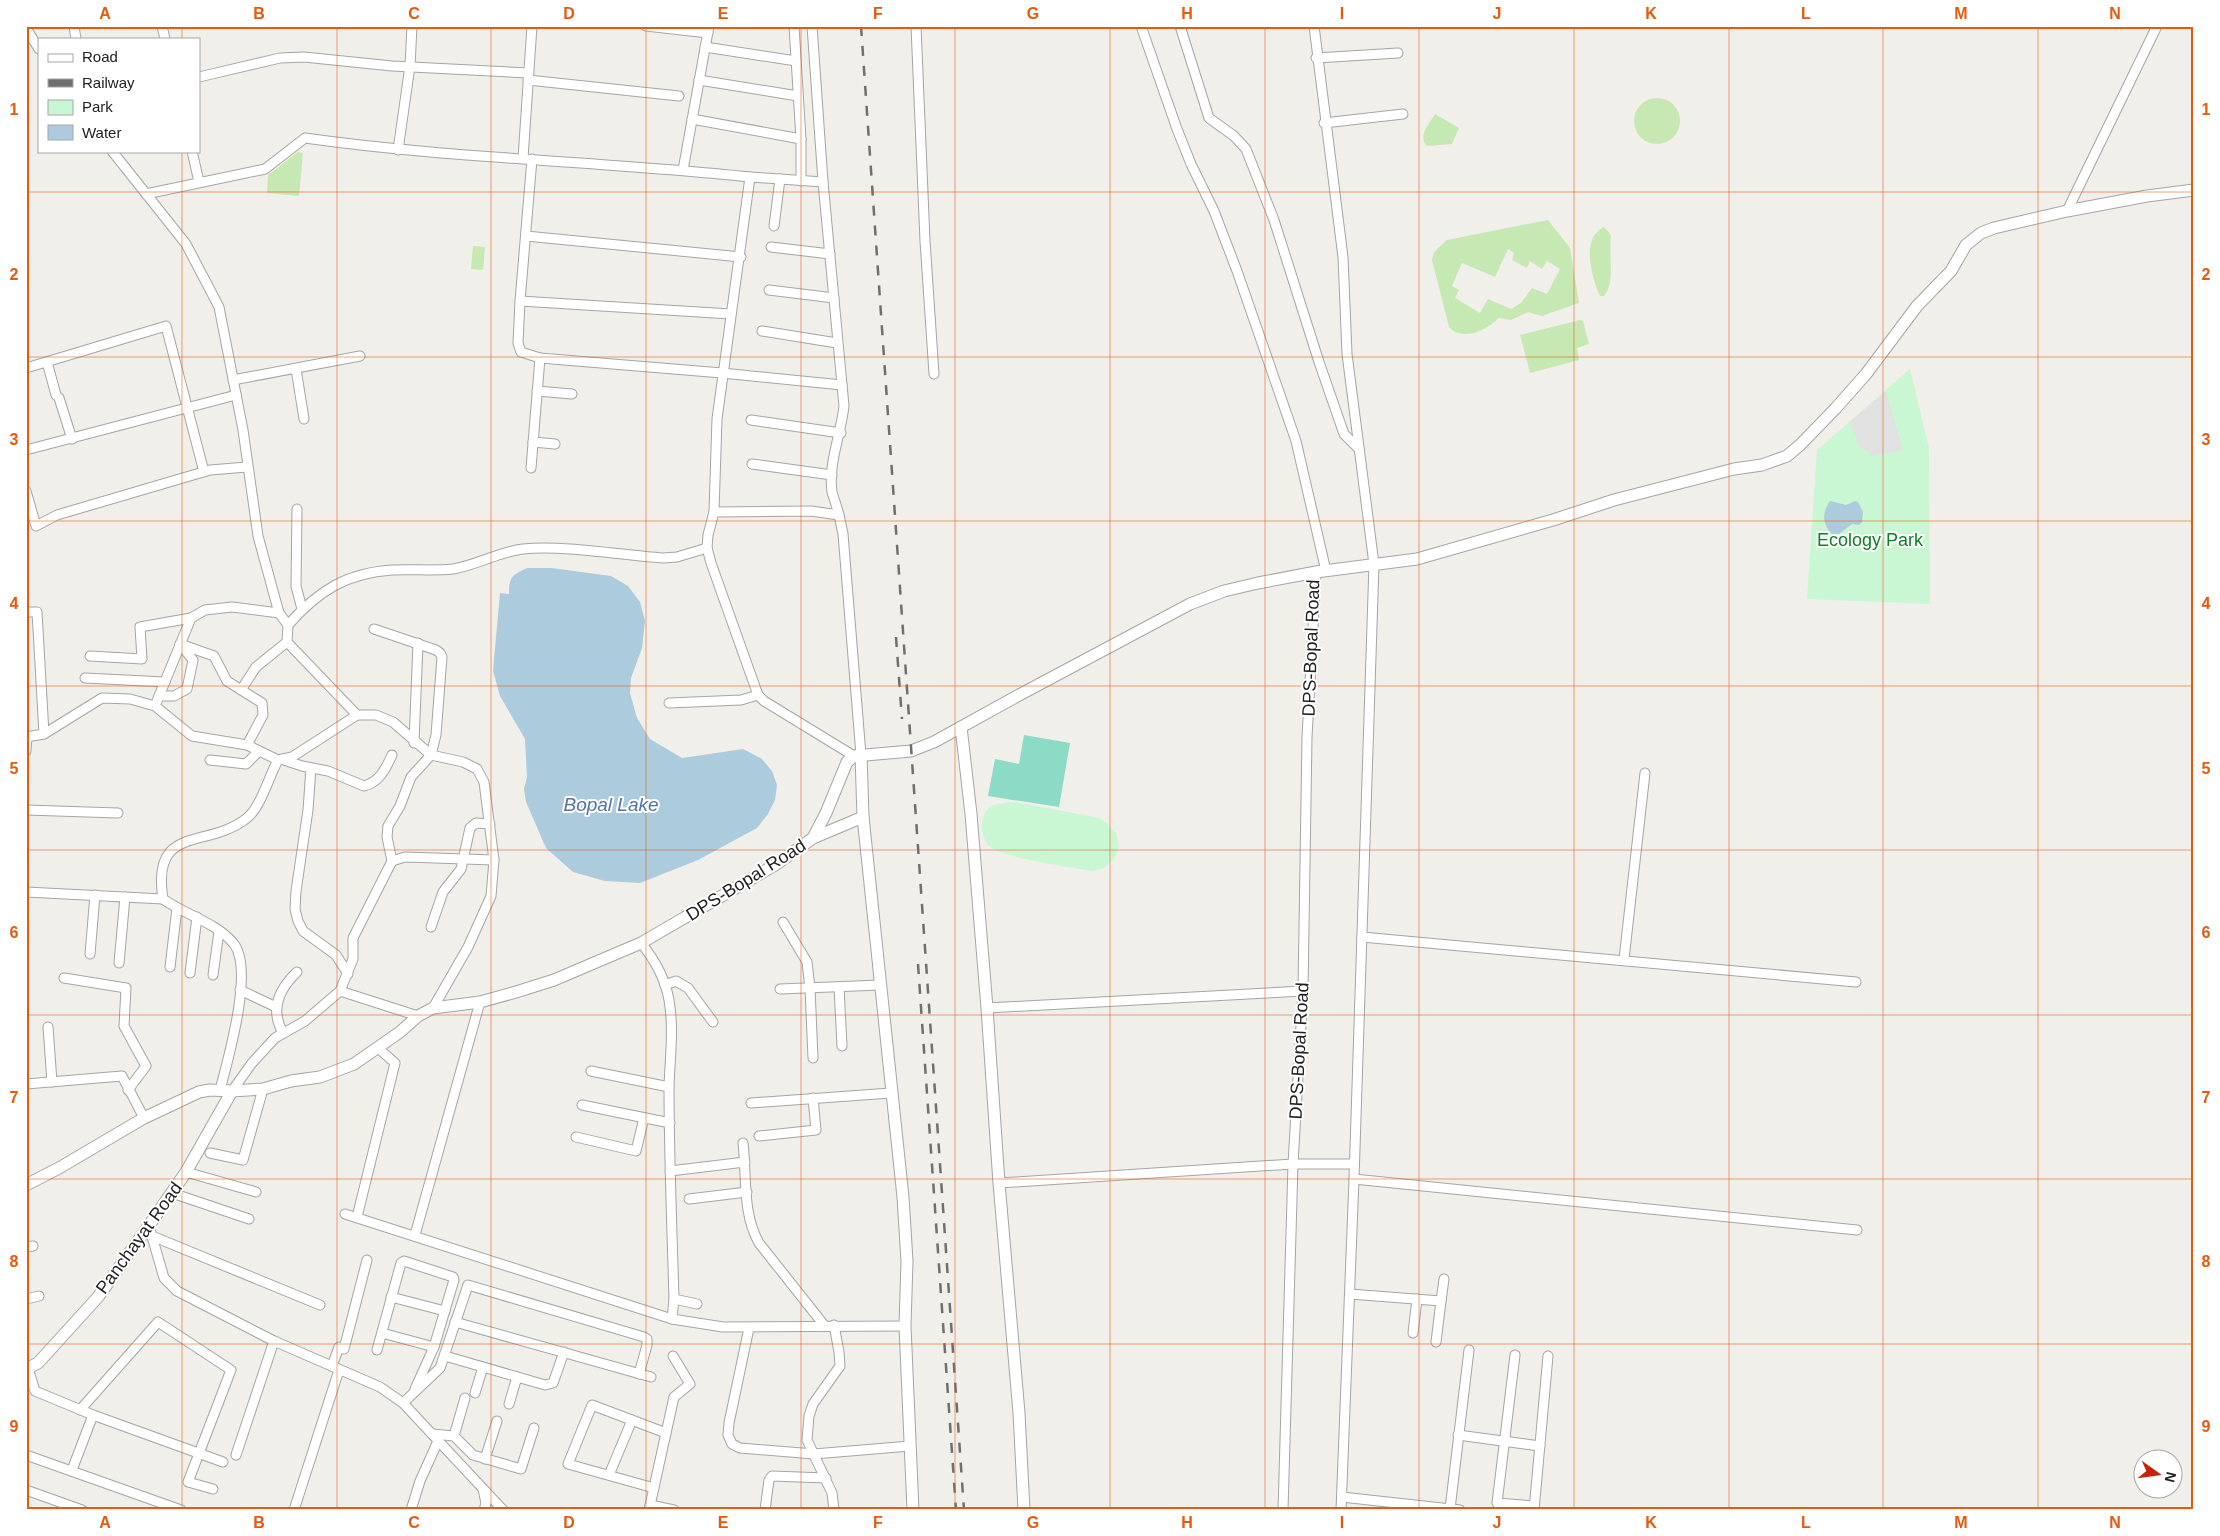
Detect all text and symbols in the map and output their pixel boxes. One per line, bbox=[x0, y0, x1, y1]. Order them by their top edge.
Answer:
text: A bbox=[99, 5, 111, 22]
text: B bbox=[253, 5, 265, 22]
text: C bbox=[408, 5, 420, 22]
text: D bbox=[563, 5, 575, 22]
text: E bbox=[718, 5, 729, 22]
text: F bbox=[873, 5, 883, 22]
text: G bbox=[1027, 5, 1039, 22]
text: H bbox=[1181, 5, 1193, 22]
text: I bbox=[1340, 5, 1344, 22]
text: J bbox=[1493, 5, 1501, 22]
text: K bbox=[1645, 5, 1657, 22]
text: L bbox=[1801, 5, 1811, 22]
text: M bbox=[1954, 5, 1968, 22]
text: N bbox=[2109, 5, 2121, 22]
legend bbox=[38, 38, 200, 152]
text: Road bbox=[82, 48, 118, 65]
text: Railway bbox=[82, 74, 135, 91]
text: Park bbox=[82, 98, 113, 115]
text: 1 bbox=[10, 101, 19, 118]
text: 1 bbox=[2202, 101, 2211, 118]
text: Water bbox=[82, 124, 121, 141]
text: 2 bbox=[10, 266, 19, 283]
text: 2 bbox=[2202, 266, 2211, 283]
text: 3 bbox=[10, 431, 19, 448]
text: 3 bbox=[2202, 431, 2211, 448]
park label: Ecology Park bbox=[1817, 530, 1924, 550]
street label: DPS-Bopal Road bbox=[1299, 579, 1323, 717]
text: 4 bbox=[10, 595, 19, 612]
text: 4 bbox=[2202, 595, 2211, 612]
text: 5 bbox=[10, 760, 19, 777]
text: 5 bbox=[2202, 760, 2211, 777]
water label: Bopal Lake bbox=[563, 794, 659, 815]
street label: DPS-Bopal Road bbox=[683, 835, 809, 925]
text: 6 bbox=[10, 924, 19, 941]
text: 6 bbox=[2202, 924, 2211, 941]
street label: DPS-Bopal Road bbox=[1285, 982, 1313, 1120]
text: 7 bbox=[10, 1089, 19, 1106]
text: 7 bbox=[2202, 1089, 2211, 1106]
street label: Panchayat Road bbox=[92, 1178, 186, 1298]
text: 8 bbox=[10, 1253, 19, 1270]
text: 8 bbox=[2202, 1253, 2211, 1270]
text: 9 bbox=[10, 1418, 19, 1435]
text: 9 bbox=[2202, 1418, 2211, 1435]
north arrow bbox=[2132, 1448, 2182, 1498]
text: N bbox=[2162, 1470, 2180, 1484]
text: A bbox=[99, 1514, 111, 1531]
text: B bbox=[253, 1514, 265, 1531]
text: C bbox=[408, 1514, 420, 1531]
text: D bbox=[563, 1514, 575, 1531]
text: E bbox=[718, 1514, 729, 1531]
text: F bbox=[873, 1514, 883, 1531]
text: G bbox=[1027, 1514, 1039, 1531]
text: H bbox=[1181, 1514, 1193, 1531]
text: I bbox=[1340, 1514, 1344, 1531]
text: J bbox=[1493, 1514, 1501, 1531]
text: K bbox=[1645, 1514, 1657, 1531]
text: L bbox=[1801, 1514, 1811, 1531]
text: M bbox=[1954, 1514, 1968, 1531]
text: N bbox=[2109, 1514, 2121, 1531]

